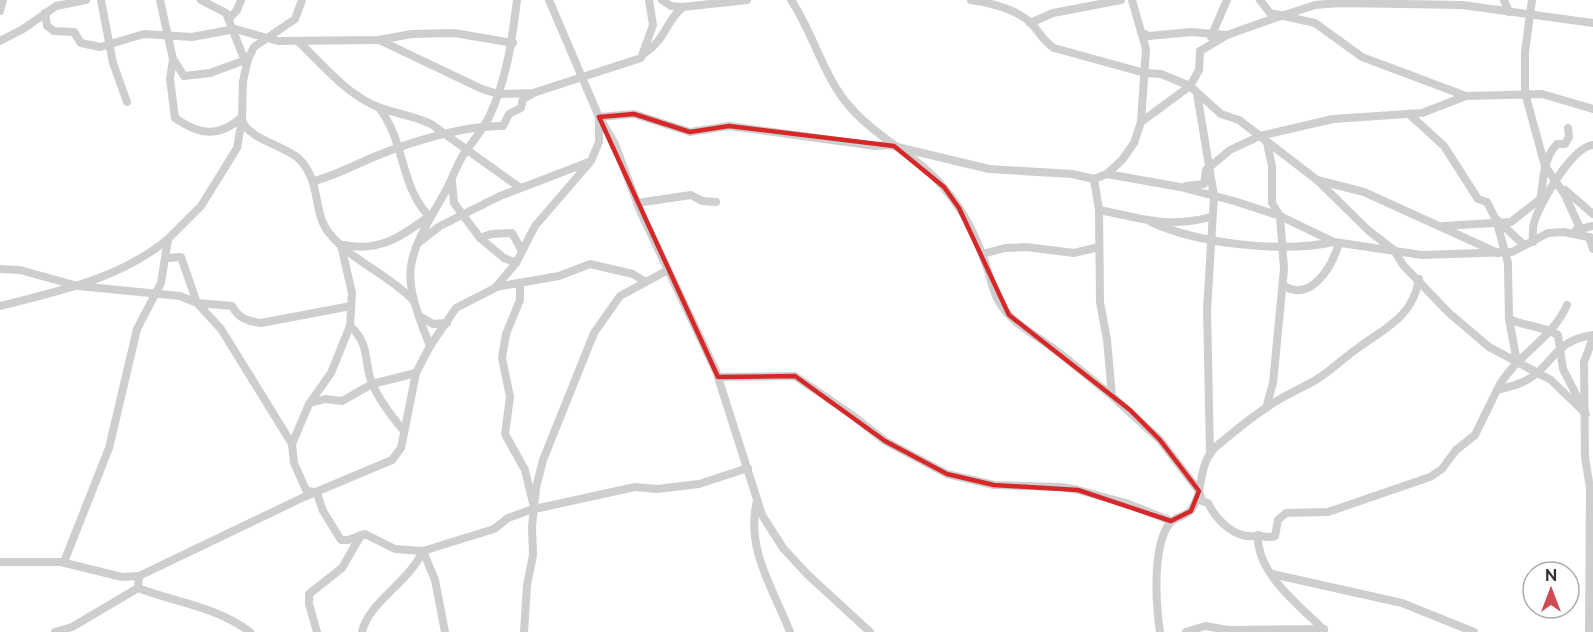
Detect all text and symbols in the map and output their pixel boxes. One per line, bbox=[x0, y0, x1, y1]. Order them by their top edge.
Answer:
north arrow bbox=[1521, 560, 1581, 620]
text: N bbox=[1545, 566, 1557, 585]

